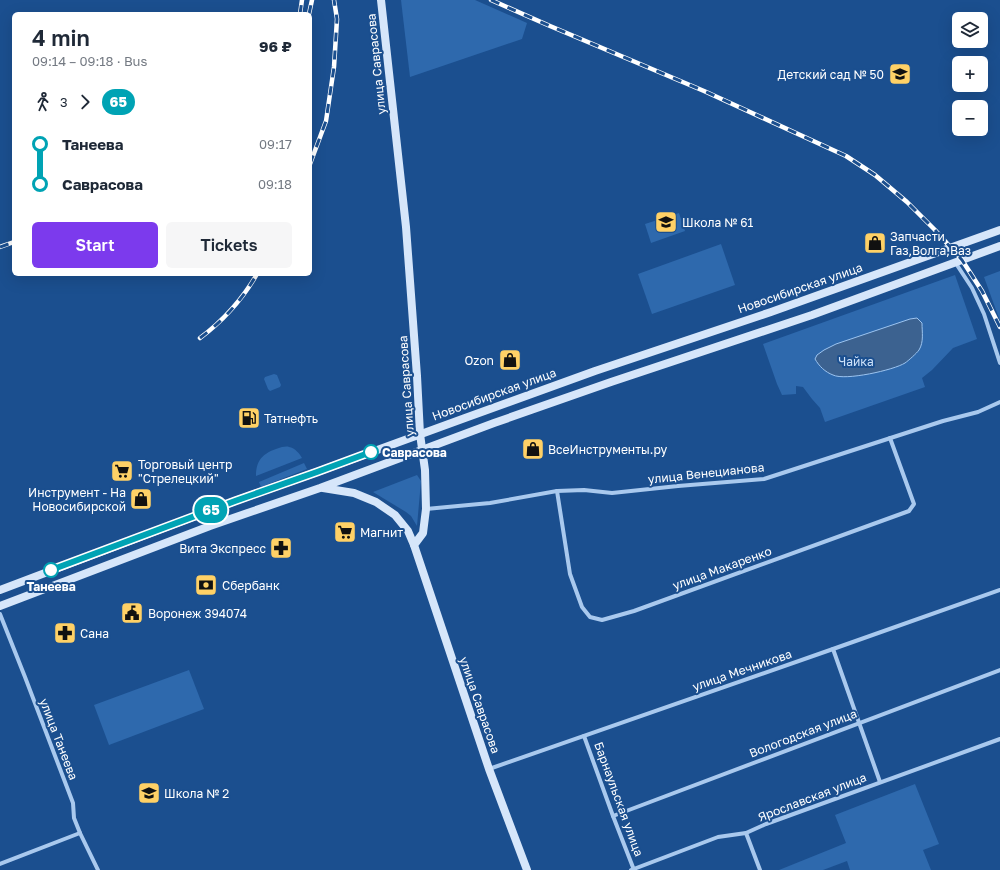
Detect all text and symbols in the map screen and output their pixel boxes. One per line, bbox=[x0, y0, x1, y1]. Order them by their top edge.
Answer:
map controls bbox=[952, 12, 988, 136]
button: layers bbox=[952, 12, 988, 48]
street label: улица Саврасова bbox=[363, 13, 389, 115]
text: 4 min bbox=[32, 24, 90, 51]
text: 96 ₽ bbox=[259, 37, 292, 55]
text: 09:14 – 09:18 · Bus bbox=[32, 53, 147, 69]
button: + bbox=[952, 56, 988, 92]
school or university icon: Детский сад № 50 bbox=[887, 61, 913, 87]
place label: Детский сад № 50 bbox=[778, 67, 884, 82]
icon: walk bbox=[32, 91, 54, 113]
icon: forward bbox=[74, 91, 96, 113]
text: 65 bbox=[110, 93, 127, 110]
text: 3 bbox=[60, 94, 68, 110]
button: − bbox=[952, 100, 988, 136]
text: Танеева bbox=[62, 135, 124, 153]
text: 09:17 bbox=[259, 136, 292, 152]
text: Саврасова bbox=[62, 175, 143, 193]
text: 09:18 bbox=[258, 176, 292, 192]
school or university icon: Школа № 61 bbox=[653, 209, 679, 235]
place label: Школа № 61 bbox=[682, 215, 754, 230]
button: Start bbox=[32, 222, 158, 268]
button: Tickets bbox=[166, 222, 292, 268]
place label: Запчасти Газ,Волга,Ваз bbox=[890, 229, 971, 258]
shop icon: Запчасти Газ,Волга,Ваз bbox=[862, 230, 888, 256]
street label: Новосибирская улица bbox=[736, 260, 864, 316]
street label: улица Саврасова bbox=[395, 335, 417, 437]
shop icon: Ozon bbox=[497, 347, 523, 373]
place label: Ozon bbox=[465, 353, 494, 368]
park label: Чайка bbox=[838, 354, 874, 369]
street label: Новосибирская улица bbox=[430, 365, 558, 423]
fuel station icon: Татнефть bbox=[236, 405, 262, 431]
place label: Татнефть bbox=[264, 411, 318, 426]
shop icon: ВсеИнструменты.ру bbox=[520, 436, 546, 462]
place label: ВсеИнструменты.ру bbox=[548, 442, 668, 457]
marker: Саврасова bbox=[363, 444, 379, 460]
place label: Саврасова bbox=[382, 445, 447, 460]
place label: Торговый центр "Стрелецкий" bbox=[138, 457, 232, 486]
supermarket icon: Торговый центр "Стрелецкий" bbox=[109, 458, 135, 484]
street label: улица Венецианова bbox=[647, 459, 765, 487]
place label: Инструмент - На Новосибирской bbox=[28, 485, 126, 514]
shop icon: Инструмент - На Новосибирской bbox=[128, 486, 154, 512]
line badge: 65 bbox=[193, 497, 229, 523]
text: 65 bbox=[202, 501, 220, 518]
supermarket icon: Магнит bbox=[332, 519, 358, 545]
place label: Магнит bbox=[360, 525, 403, 540]
pharmacy icon: Вита Экспресс bbox=[268, 535, 294, 561]
place label: Вита Экспресс bbox=[179, 541, 266, 556]
street label: улица Макаренко bbox=[670, 543, 774, 593]
marker: Танеева bbox=[43, 562, 59, 578]
bank icon: Сбербанк bbox=[193, 572, 219, 598]
place label: Сбербанк bbox=[222, 578, 280, 593]
place label: Танеева bbox=[26, 579, 76, 594]
public building icon: Воронеж 394074 bbox=[119, 600, 145, 626]
place label: Воронеж 394074 bbox=[148, 606, 247, 621]
pharmacy icon: Сана bbox=[52, 620, 78, 646]
place label: Сана bbox=[80, 626, 109, 641]
street label: улица Мечникова bbox=[690, 646, 794, 694]
street label: улица Саврасова bbox=[456, 655, 504, 755]
street label: улица Танеева bbox=[37, 696, 81, 782]
street label: Вологодская улица bbox=[747, 706, 859, 760]
street label: Барнаульская улица bbox=[591, 740, 647, 858]
street label: Ярославская улица bbox=[756, 769, 868, 825]
school or university icon: Школа № 2 bbox=[136, 780, 162, 806]
place label: Школа № 2 bbox=[164, 786, 229, 801]

